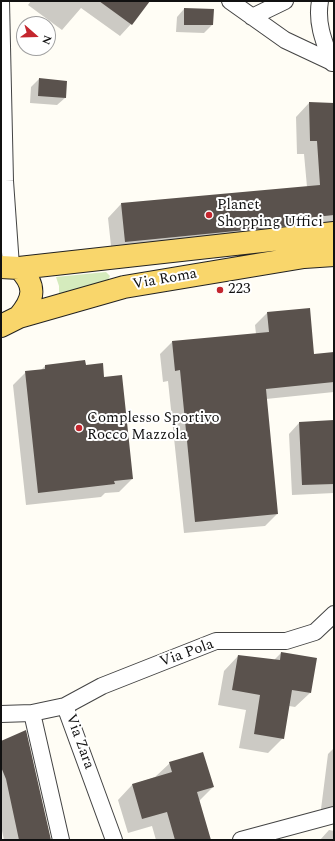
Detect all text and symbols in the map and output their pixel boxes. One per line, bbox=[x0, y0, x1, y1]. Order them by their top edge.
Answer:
north arrow bbox=[16, 16, 56, 56]
text: N bbox=[37, 33, 56, 47]
place label: Planet Shopping Uffici bbox=[217, 197, 323, 232]
marker: Planet Shopping Uffici bbox=[204, 210, 214, 220]
street label: Via Roma bbox=[131, 265, 199, 295]
place label: 223 bbox=[228, 281, 250, 299]
marker: 223 bbox=[215, 285, 225, 295]
place label: Complesso Sportivo Rocco Mazzola bbox=[87, 410, 220, 445]
marker: Complesso Sportivo Rocco Mazzola bbox=[74, 423, 84, 433]
street label: Via Pola bbox=[158, 636, 216, 672]
street label: Via Zara bbox=[61, 712, 97, 772]

